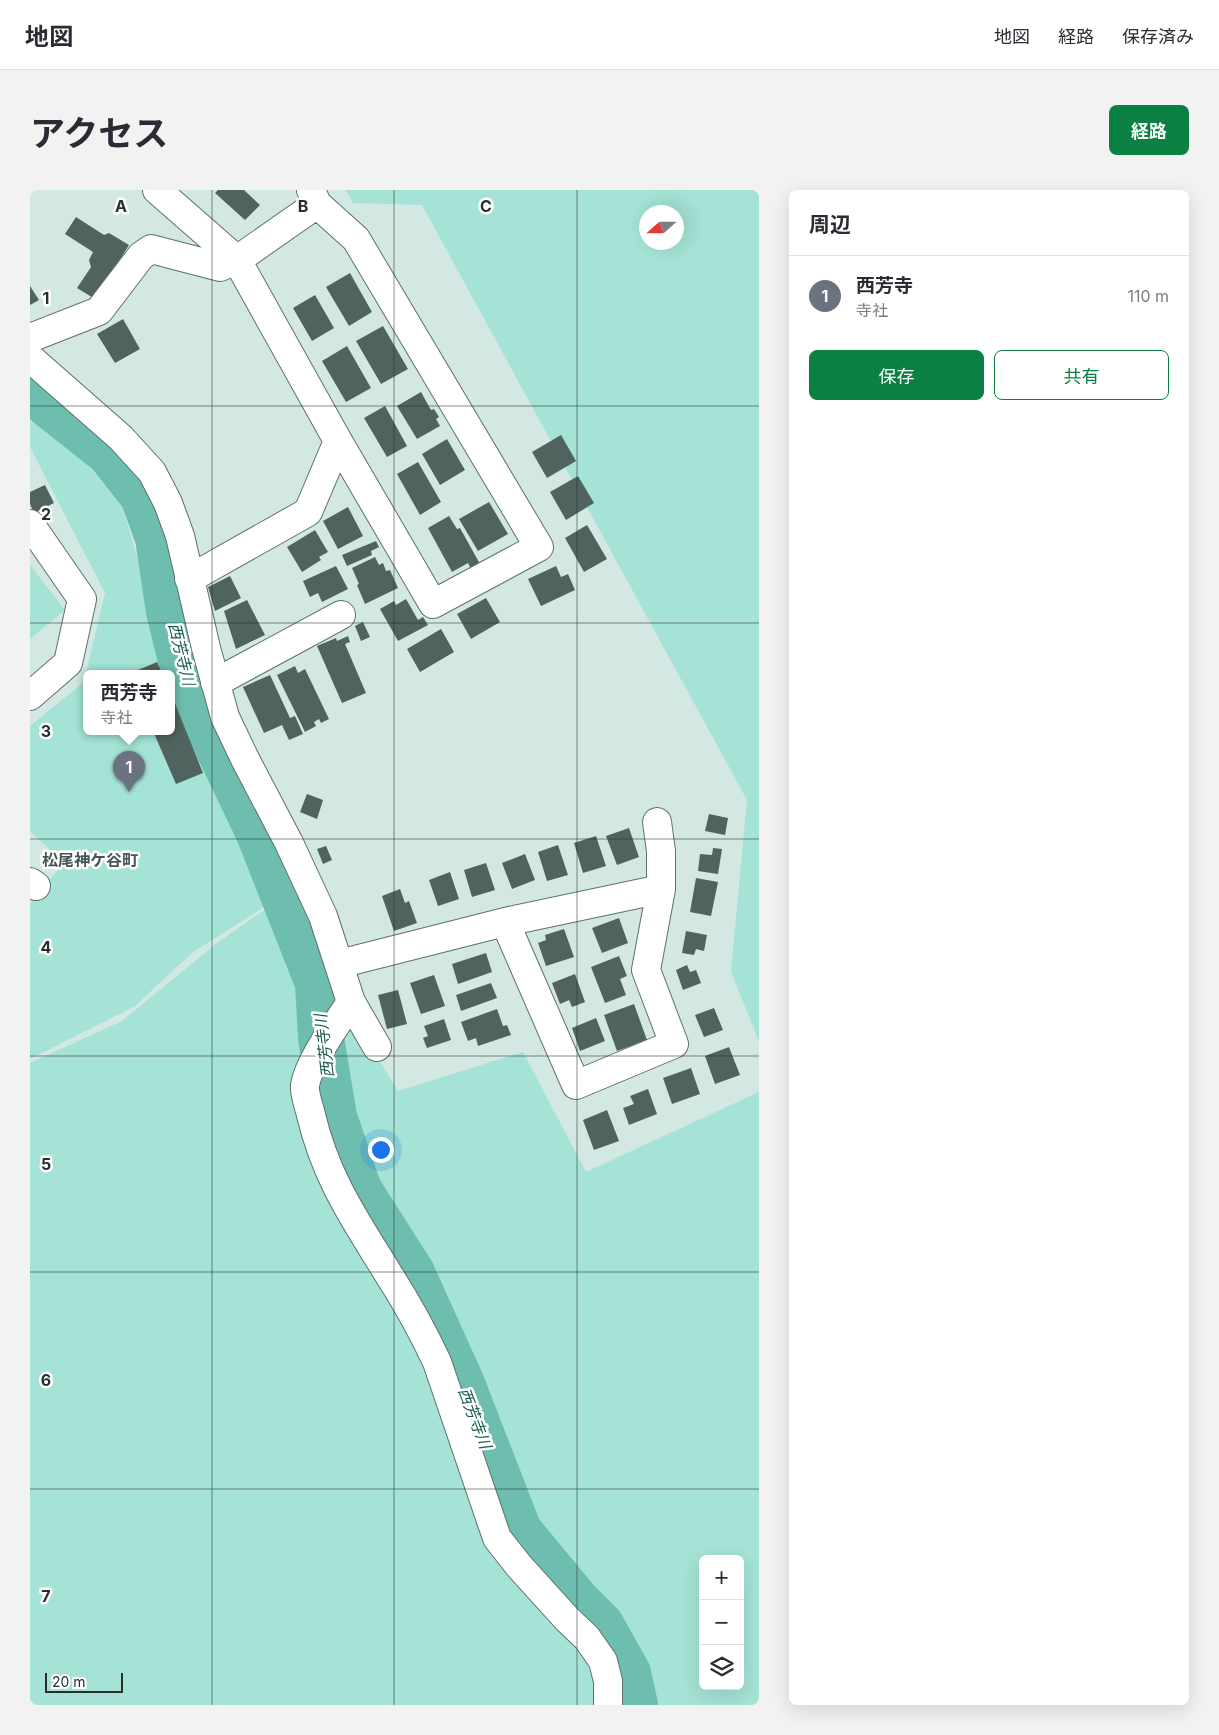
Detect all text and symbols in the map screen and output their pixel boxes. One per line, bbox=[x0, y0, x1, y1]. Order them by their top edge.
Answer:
text: 地図 bbox=[25, 22, 73, 51]
text: 地図 bbox=[994, 26, 1030, 47]
text: 経路 bbox=[1058, 26, 1094, 47]
text: 保存済み bbox=[1122, 26, 1194, 47]
button: 経路 bbox=[1109, 105, 1189, 155]
text: アクセス bbox=[30, 112, 168, 154]
text: A bbox=[115, 196, 127, 216]
text: B bbox=[298, 196, 308, 216]
text: C bbox=[480, 196, 492, 216]
north arrow bbox=[639, 205, 684, 250]
text: 周辺 bbox=[809, 212, 851, 237]
text: 西芳寺 bbox=[856, 274, 913, 297]
text: 1 bbox=[822, 286, 828, 306]
text: 110 m bbox=[1127, 286, 1169, 306]
text: 1 bbox=[43, 288, 49, 308]
text: 寺社 bbox=[856, 300, 888, 320]
button: 保存 bbox=[809, 350, 984, 400]
button: 共有 bbox=[994, 350, 1169, 400]
text: 2 bbox=[41, 504, 51, 524]
water label: 西芳寺川 bbox=[165, 621, 200, 689]
popup bbox=[83, 670, 175, 735]
text: 西芳寺 bbox=[100, 681, 158, 704]
text: 寺社 bbox=[100, 707, 133, 727]
text: 3 bbox=[41, 721, 51, 741]
pin: 1 bbox=[113, 751, 145, 792]
district label: 松尾神ケ谷町 bbox=[42, 850, 138, 870]
text: 4 bbox=[41, 937, 52, 957]
water label: 西芳寺川 bbox=[310, 1011, 338, 1079]
your location bbox=[368, 1137, 394, 1163]
text: 5 bbox=[41, 1154, 51, 1174]
text: 6 bbox=[41, 1370, 51, 1390]
water label: 西芳寺川 bbox=[454, 1385, 497, 1453]
map controls bbox=[699, 1555, 744, 1690]
button: + bbox=[699, 1555, 744, 1600]
text: 7 bbox=[41, 1586, 51, 1606]
button: − bbox=[699, 1600, 744, 1645]
button: layers bbox=[699, 1645, 744, 1690]
scale bar bbox=[45, 1670, 122, 1693]
text: 20 m bbox=[52, 1673, 86, 1690]

